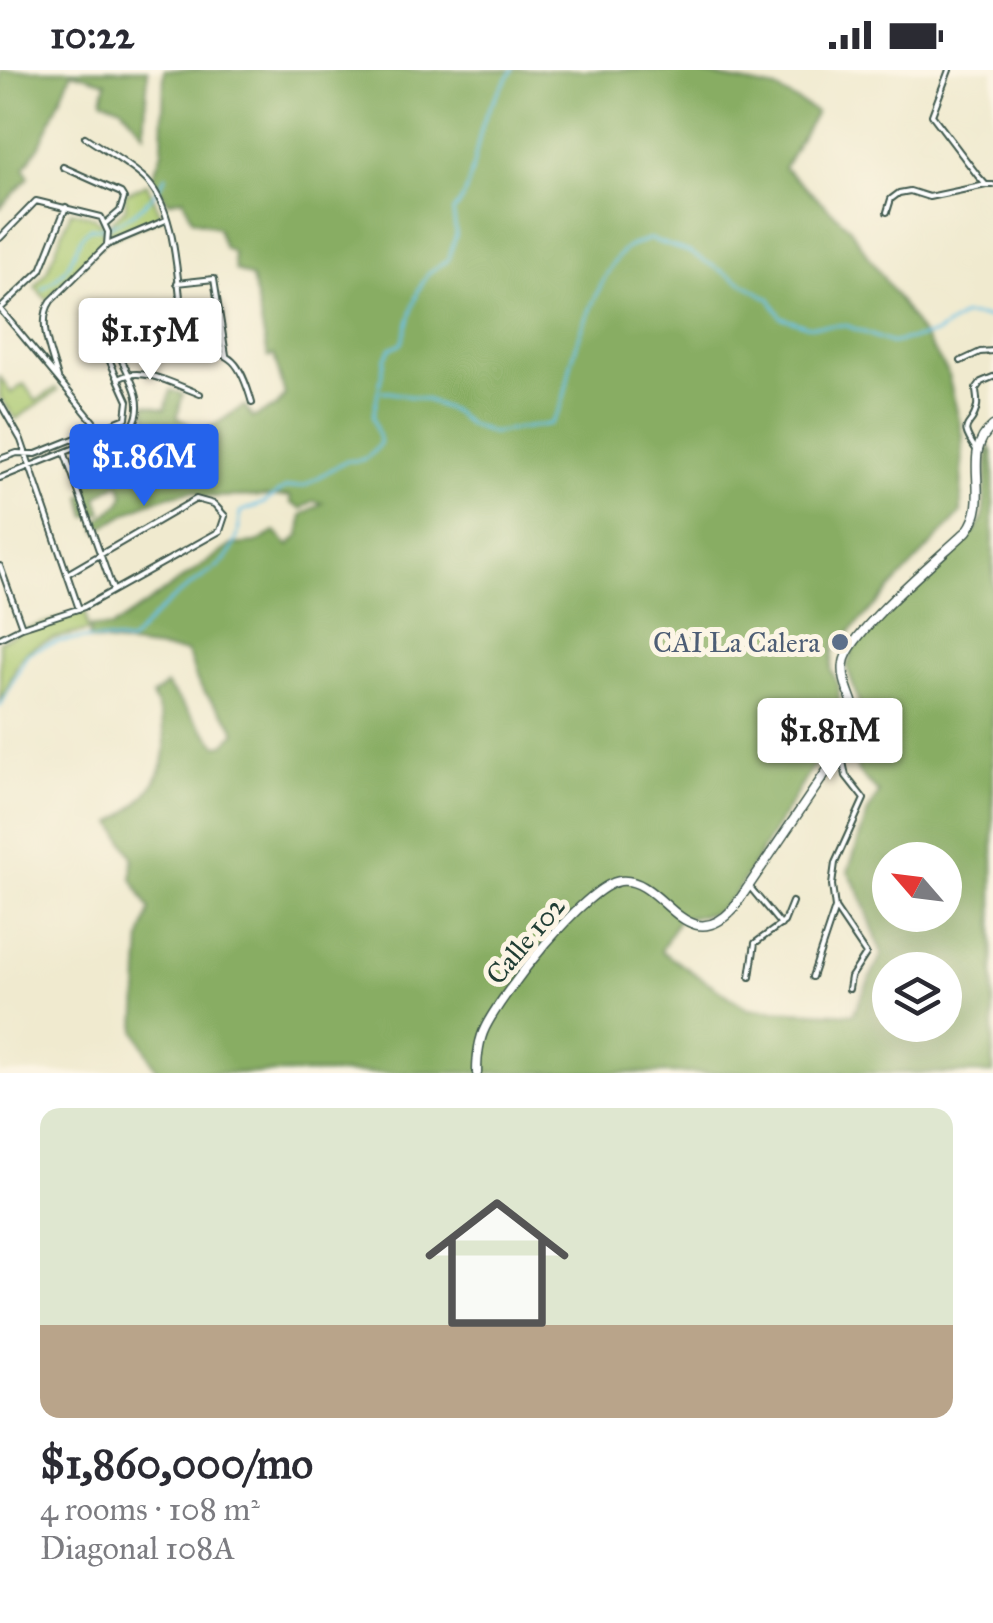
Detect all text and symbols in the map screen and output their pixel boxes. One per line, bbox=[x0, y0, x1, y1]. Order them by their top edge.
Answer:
text: 10:22 bbox=[50, 12, 134, 58]
pin: $1.15M bbox=[69, 298, 231, 383]
text: $1.15M bbox=[101, 311, 199, 350]
pin: $1.86M bbox=[63, 424, 225, 509]
text: $1.86M bbox=[92, 437, 196, 476]
place label: CAI La Calera bbox=[653, 625, 820, 660]
marker: CAI La Calera bbox=[829, 631, 851, 653]
pin: $1.81M bbox=[749, 698, 911, 783]
text: $1.81M bbox=[779, 711, 881, 750]
north arrow bbox=[872, 842, 962, 932]
map controls bbox=[872, 842, 962, 1042]
street label: Calle 102 bbox=[478, 889, 573, 992]
button: layers bbox=[872, 952, 962, 1042]
icon: home bbox=[407, 1173, 587, 1353]
text: $1,860,000/mo bbox=[40, 1438, 313, 1490]
text: 4 rooms · 108 m² bbox=[40, 1490, 260, 1529]
text: Diagonal 108A bbox=[40, 1529, 235, 1568]

